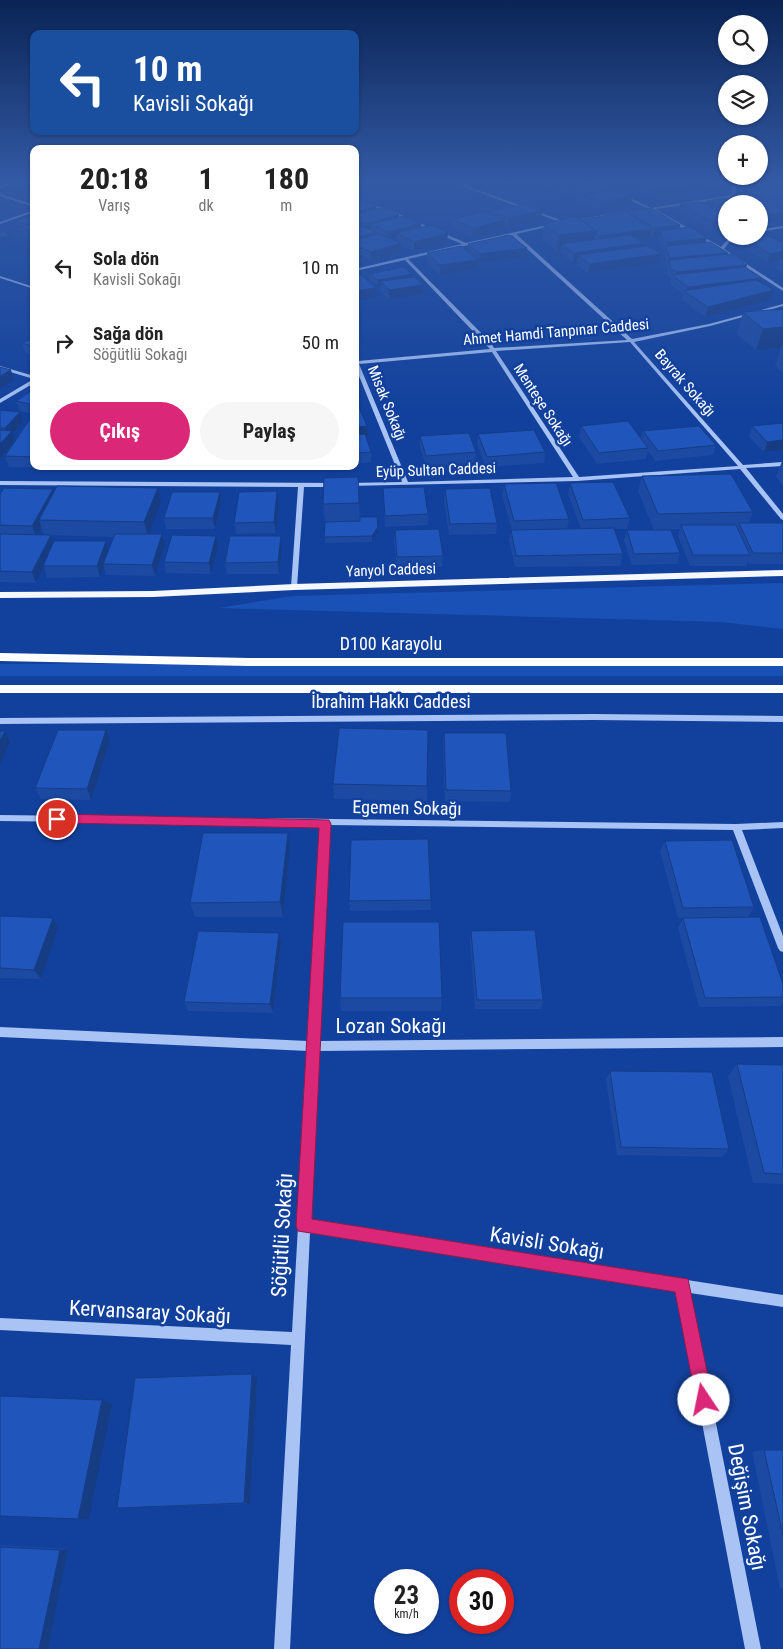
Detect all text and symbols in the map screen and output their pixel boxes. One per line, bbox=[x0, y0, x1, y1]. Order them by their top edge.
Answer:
map controls bbox=[718, 15, 768, 245]
button: search bbox=[718, 15, 768, 65]
text: 10 m bbox=[133, 49, 202, 90]
icon: left bbox=[50, 50, 115, 115]
button: layers bbox=[718, 75, 768, 125]
text: Kavisli Sokağı bbox=[133, 91, 254, 116]
button: + bbox=[718, 135, 768, 185]
text: 20:18 bbox=[80, 161, 149, 196]
text: 1 bbox=[199, 161, 214, 196]
text: 180 bbox=[264, 161, 309, 196]
button: − bbox=[718, 195, 768, 245]
text: Varış bbox=[98, 196, 130, 215]
text: dk bbox=[199, 196, 214, 215]
text: m bbox=[280, 196, 292, 215]
text: Sola dön bbox=[93, 247, 159, 270]
icon: left bbox=[50, 254, 78, 282]
text: 10 m bbox=[302, 256, 339, 279]
text: Kavisli Sokağı bbox=[93, 270, 181, 289]
street label: Ahmet Hamdi Tanpınar Caddesi bbox=[462, 315, 650, 349]
text: Sağa dön bbox=[93, 322, 163, 345]
icon: right bbox=[50, 329, 78, 357]
text: 50 m bbox=[302, 331, 339, 354]
text: Söğütlü Sokağı bbox=[93, 345, 188, 364]
street label: Bayrak Sokağı bbox=[651, 346, 719, 420]
street label: Menteşe Sokağı bbox=[510, 360, 576, 450]
street label: Misak Sokağı bbox=[364, 363, 410, 443]
button: Çıkış bbox=[50, 402, 190, 460]
button: Paylaş bbox=[200, 402, 339, 460]
street label: Eyüp Sultan Caddesi bbox=[376, 459, 496, 481]
street label: Yanyol Caddesi bbox=[346, 559, 436, 581]
street label: D100 Karayolu bbox=[340, 633, 442, 654]
street label: İbrahim Hakkı Caddesi bbox=[311, 691, 471, 712]
street label: Egemen Sokağı bbox=[352, 796, 462, 819]
pin bbox=[36, 798, 78, 840]
icon: arrive bbox=[43, 805, 71, 833]
street label: Lozan Sokağı bbox=[336, 1014, 446, 1038]
street label: Söğütlü Sokağı bbox=[267, 1172, 297, 1298]
street label: Kavisli Sokağı bbox=[488, 1222, 606, 1264]
street label: Kervansaray Sokağı bbox=[68, 1296, 232, 1328]
position arrow bbox=[677, 1373, 729, 1425]
street label: Değişim Sokağı bbox=[723, 1442, 771, 1572]
speed limit sign: 30 bbox=[449, 1569, 514, 1634]
text: 23 bbox=[394, 1581, 419, 1610]
text: km/h bbox=[394, 1607, 419, 1621]

